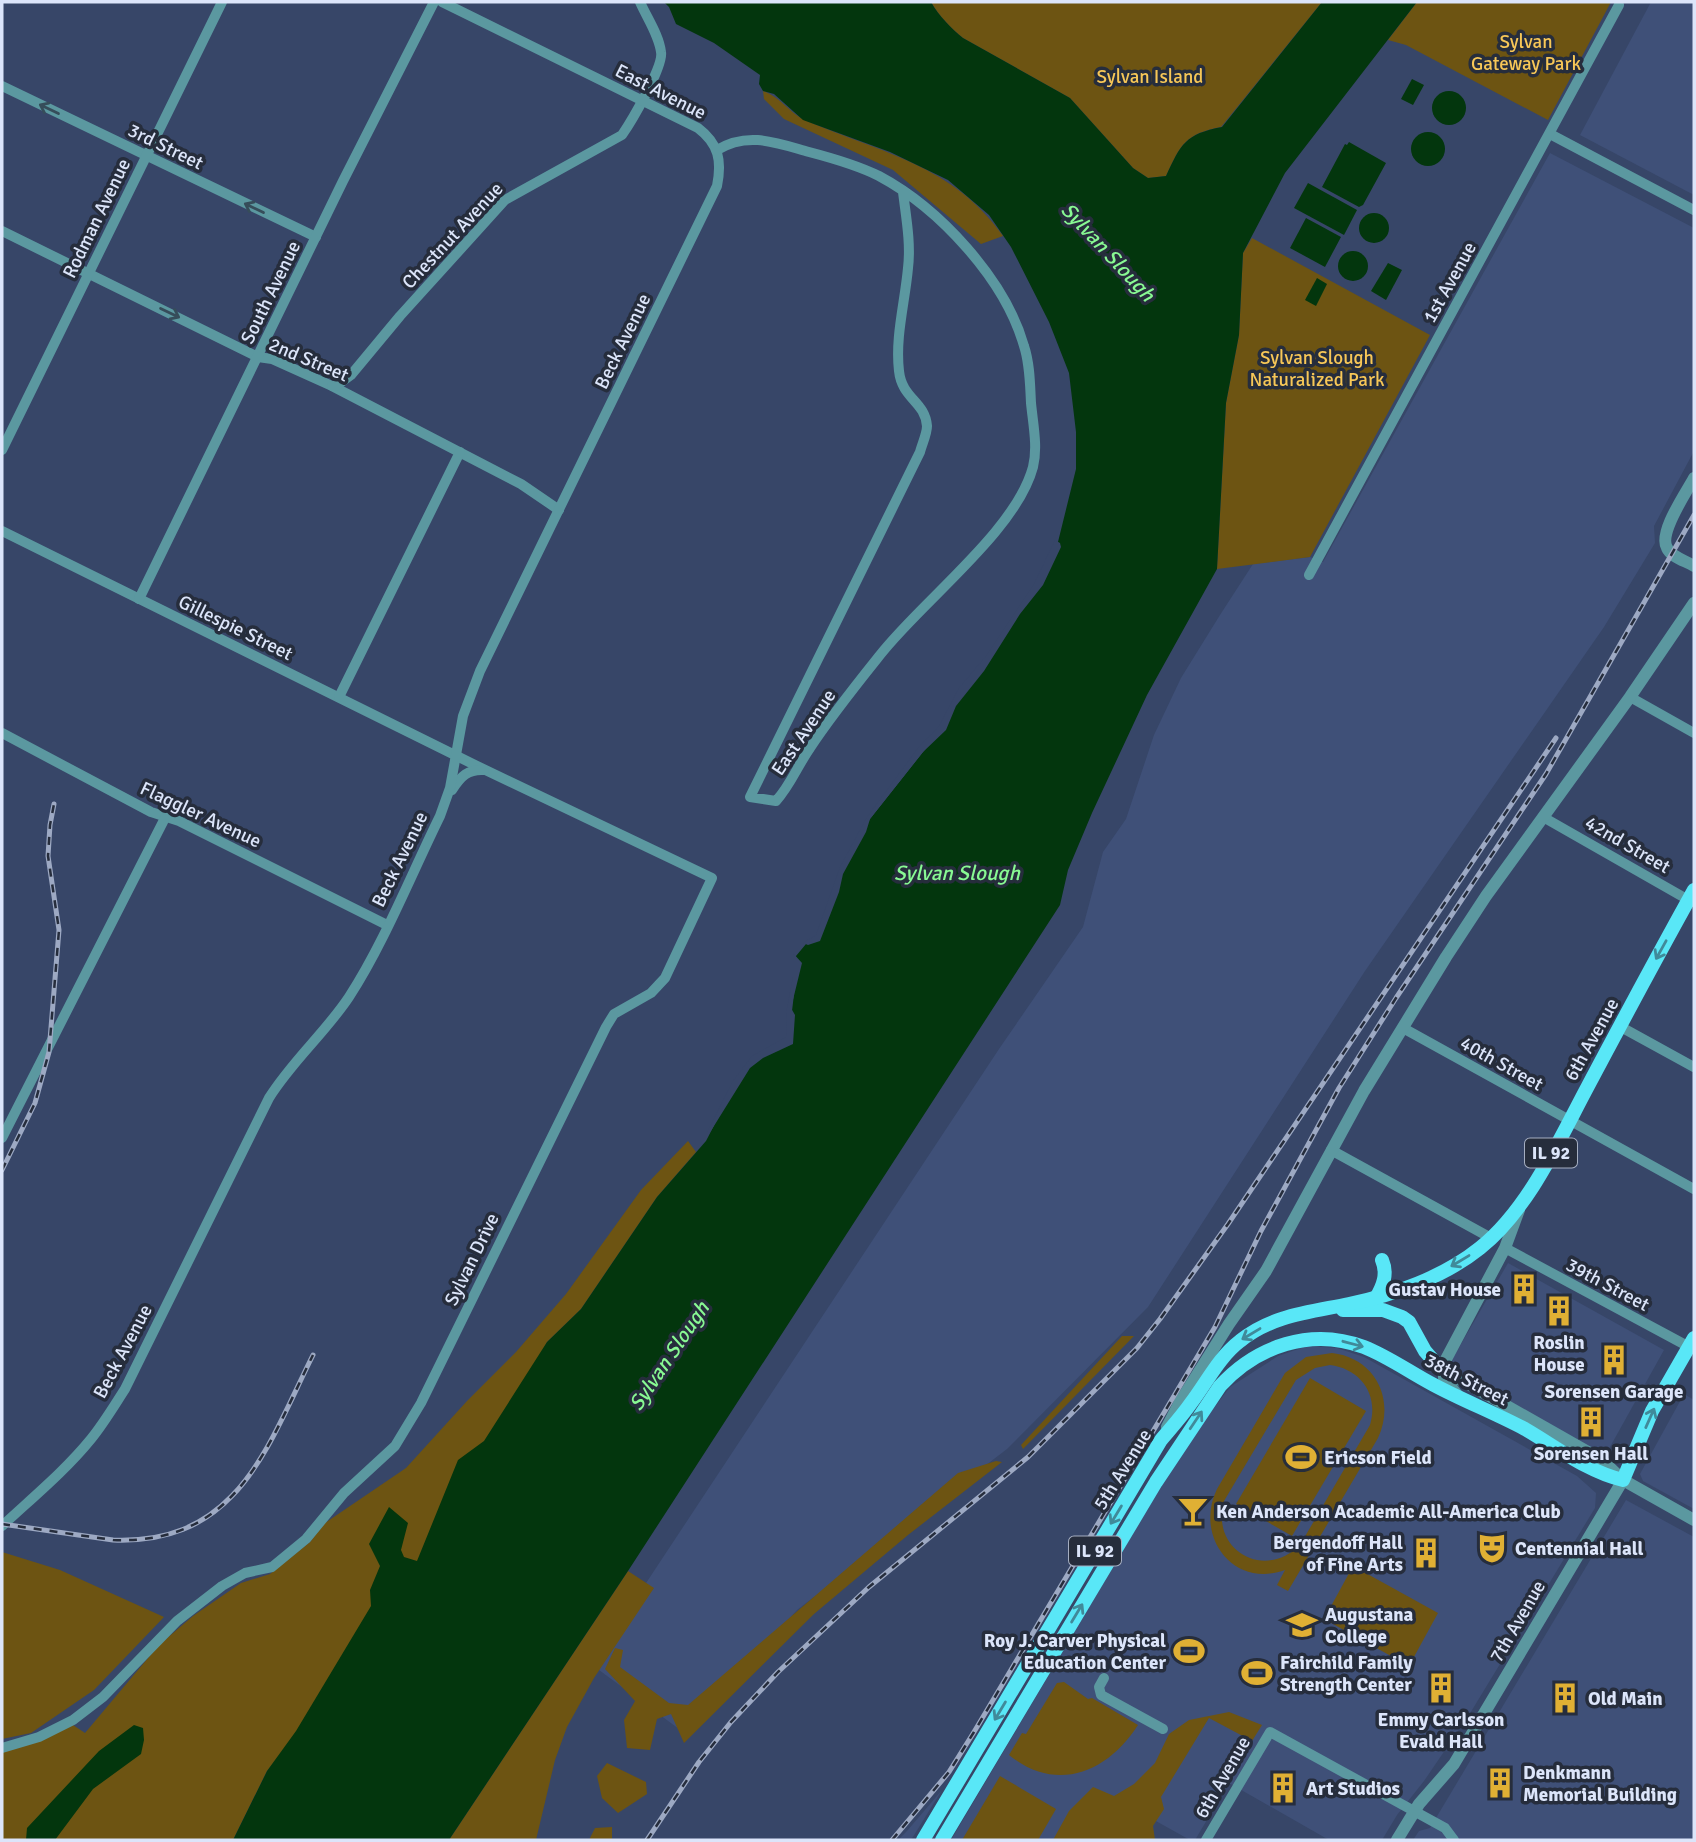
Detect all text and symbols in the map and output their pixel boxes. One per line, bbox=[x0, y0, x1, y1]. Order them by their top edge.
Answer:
park label: Sylvan Gateway Park bbox=[1471, 30, 1581, 76]
street label: East Avenue bbox=[611, 59, 710, 125]
park label: Sylvan Island bbox=[1097, 65, 1203, 89]
one-way arrow bbox=[39, 102, 60, 116]
street label: 3rd Street bbox=[124, 118, 207, 176]
street label: Rodman Avenue bbox=[58, 155, 136, 282]
street label: Chestnut Avenue bbox=[397, 177, 508, 294]
water label: Sylvan Slough bbox=[1056, 197, 1161, 307]
one-way arrow bbox=[244, 201, 265, 214]
street label: South Avenue bbox=[236, 237, 306, 348]
street label: 1st Avenue bbox=[1418, 238, 1482, 327]
street label: Beck Avenue bbox=[590, 290, 656, 393]
one-way arrow bbox=[159, 307, 180, 321]
street label: 2nd Street bbox=[265, 332, 352, 388]
park label: Sylvan Slough Naturalized Park bbox=[1250, 346, 1385, 392]
street label: Gillespie Street bbox=[174, 590, 297, 666]
street label: East Avenue bbox=[766, 685, 841, 780]
street label: Flaggler Avenue bbox=[136, 776, 265, 853]
street label: Beck Avenue bbox=[367, 808, 433, 911]
street label: 42nd Street bbox=[1581, 811, 1675, 879]
water label: Sylvan Slough bbox=[894, 860, 1020, 886]
one-way arrow bbox=[1654, 939, 1668, 959]
street label: 6th Avenue bbox=[1559, 994, 1624, 1085]
street label: 40th Street bbox=[1456, 1031, 1548, 1097]
road number: IL 92 bbox=[1525, 1138, 1577, 1168]
street label: Sylvan Drive bbox=[439, 1209, 505, 1310]
street label: 39th Street bbox=[1562, 1253, 1654, 1317]
one-way arrow bbox=[1451, 1254, 1471, 1268]
building icon: Gustav House bbox=[1507, 1272, 1541, 1306]
place label: Gustav House bbox=[1389, 1278, 1501, 1302]
building icon: Roslin House bbox=[1542, 1294, 1576, 1328]
water label: Sylvan Slough bbox=[623, 1296, 715, 1415]
street label: Beck Avenue bbox=[88, 1300, 158, 1403]
one-way arrow bbox=[1241, 1327, 1261, 1341]
place label: Roslin House bbox=[1533, 1331, 1585, 1377]
one-way arrow bbox=[1341, 1338, 1363, 1351]
building icon: Sorensen Garage bbox=[1597, 1343, 1631, 1377]
street label: 38th Street bbox=[1420, 1348, 1513, 1411]
place label: Sorensen Garage bbox=[1545, 1380, 1683, 1404]
building icon: Sorensen Hall bbox=[1574, 1405, 1608, 1439]
one-way arrow bbox=[1644, 1408, 1657, 1429]
one-way arrow bbox=[1190, 1410, 1204, 1430]
street label: 5th Avenue bbox=[1089, 1425, 1157, 1514]
sports icon: Ericson Field bbox=[1284, 1440, 1318, 1474]
place label: Sorensen Hall bbox=[1534, 1442, 1648, 1466]
place label: Ericson Field bbox=[1324, 1446, 1432, 1470]
bar icon: Ken Anderson Academic All-America Club bbox=[1176, 1494, 1210, 1528]
place label: Ken Anderson Academic All-America Club bbox=[1216, 1500, 1561, 1524]
one-way arrow bbox=[1109, 1505, 1123, 1525]
place label: Bergendoff Hall of Fine Arts bbox=[1273, 1531, 1403, 1577]
theatre icon: Centennial Hall bbox=[1475, 1531, 1509, 1565]
road number: IL 92 bbox=[1069, 1536, 1121, 1566]
building icon: Bergendoff Hall of Fine Arts bbox=[1409, 1536, 1443, 1570]
place label: Centennial Hall bbox=[1515, 1537, 1644, 1561]
street label: 7th Avenue bbox=[1485, 1576, 1551, 1667]
place label: Augustana College bbox=[1325, 1603, 1414, 1649]
one-way arrow bbox=[1070, 1604, 1084, 1624]
school or university icon: Augustana College bbox=[1285, 1608, 1319, 1642]
place label: Roy J. Carver Physical Education Center bbox=[984, 1629, 1166, 1675]
sports icon: Roy J. Carver Physical Education Center bbox=[1172, 1634, 1206, 1668]
place label: Fairchild Family Strength Center bbox=[1280, 1651, 1413, 1697]
sports icon: Fairchild Family Strength Center bbox=[1240, 1656, 1274, 1690]
building icon: Emmy Carlsson Evald Hall bbox=[1424, 1671, 1458, 1705]
building icon: Old Main bbox=[1548, 1681, 1582, 1715]
place label: Old Main bbox=[1588, 1687, 1663, 1711]
one-way arrow bbox=[992, 1700, 1006, 1720]
place label: Emmy Carlsson Evald Hall bbox=[1378, 1708, 1504, 1754]
street label: 6th Avenue bbox=[1190, 1732, 1256, 1823]
place label: Denkmann Memorial Building bbox=[1523, 1761, 1677, 1807]
building icon: Denkmann Memorial Building bbox=[1483, 1766, 1517, 1800]
building icon: Art Studios bbox=[1266, 1771, 1300, 1805]
place label: Art Studios bbox=[1306, 1777, 1400, 1801]

